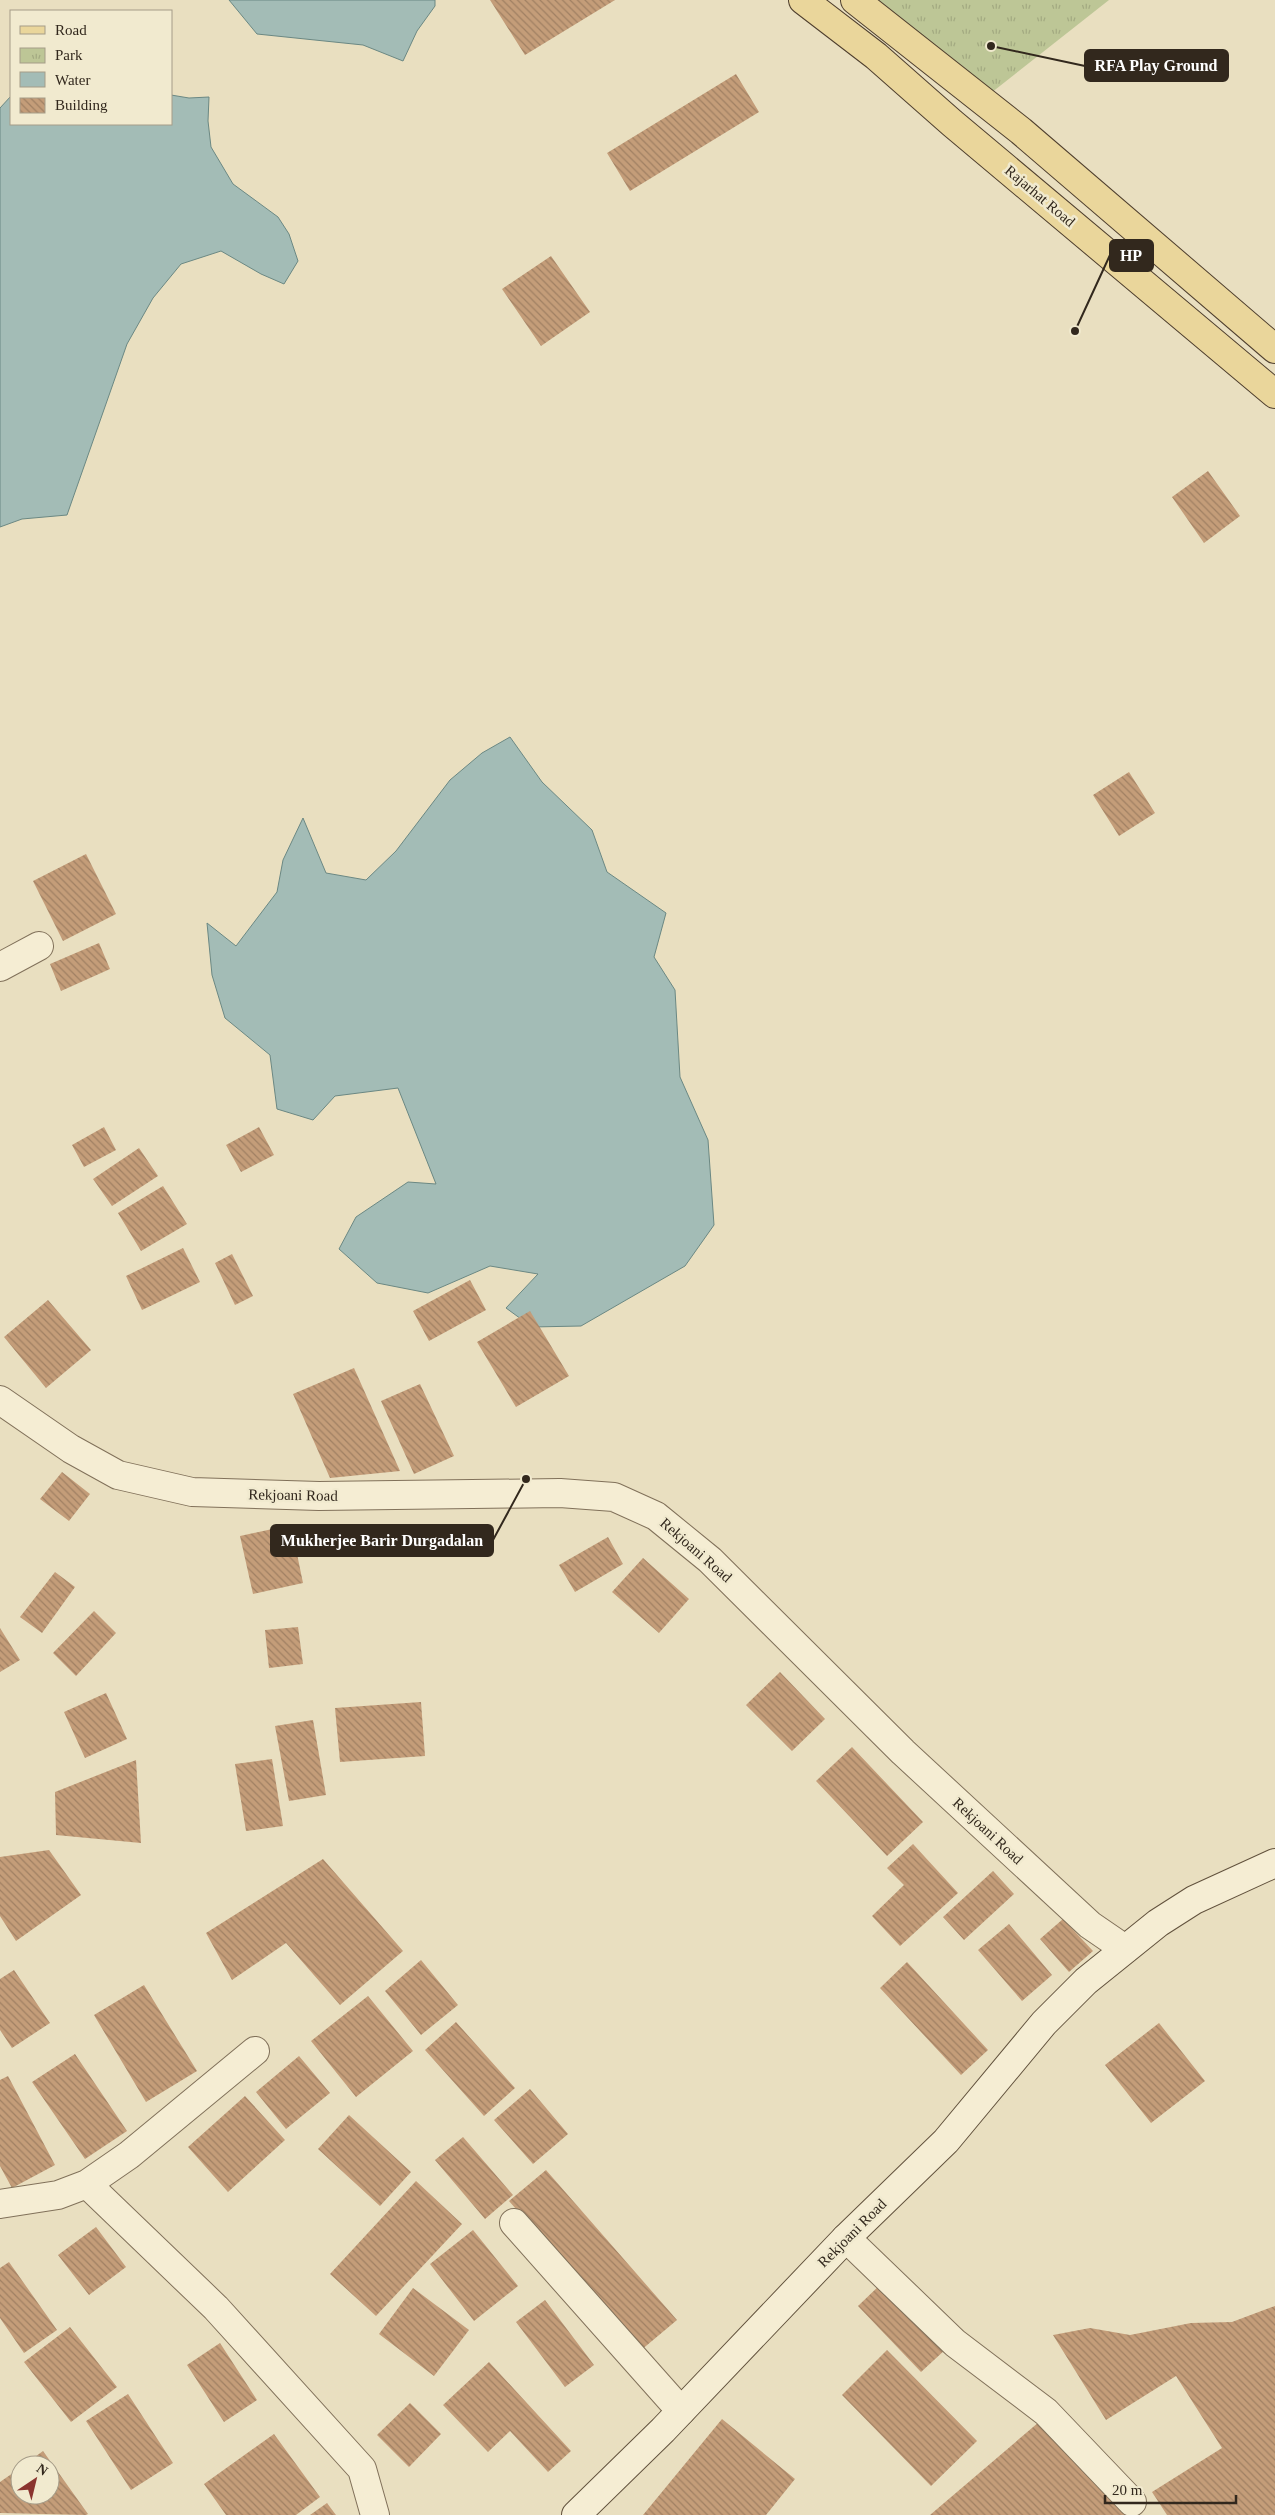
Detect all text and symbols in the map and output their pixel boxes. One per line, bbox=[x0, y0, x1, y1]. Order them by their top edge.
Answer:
legend bbox=[10, 10, 172, 125]
text: Road bbox=[55, 22, 87, 38]
text: Park bbox=[55, 47, 83, 63]
callout: RFA Play Ground bbox=[1085, 50, 1228, 81]
text: RFA Play Ground bbox=[1095, 57, 1218, 75]
text: Water bbox=[55, 72, 90, 88]
text: Building bbox=[55, 97, 108, 113]
street label: Rajarhat Road bbox=[1002, 162, 1079, 230]
callout: HP bbox=[1110, 240, 1153, 271]
text: HP bbox=[1120, 247, 1142, 264]
street label: Rekjoani Road bbox=[248, 1486, 338, 1504]
street label: Rekjoani Road bbox=[657, 1515, 735, 1586]
callout: Mukherjee Barir Durgadalan bbox=[271, 1525, 493, 1556]
text: Mukherjee Barir Durgadalan bbox=[281, 1532, 483, 1550]
street label: Rekjoani Road bbox=[950, 1795, 1027, 1868]
street label: Rekjoani Road bbox=[815, 2195, 890, 2270]
north arrow bbox=[10, 2455, 60, 2505]
text: N bbox=[34, 2461, 51, 2479]
scale bar bbox=[1105, 2472, 1236, 2504]
text: 20 m bbox=[1112, 2482, 1143, 2498]

